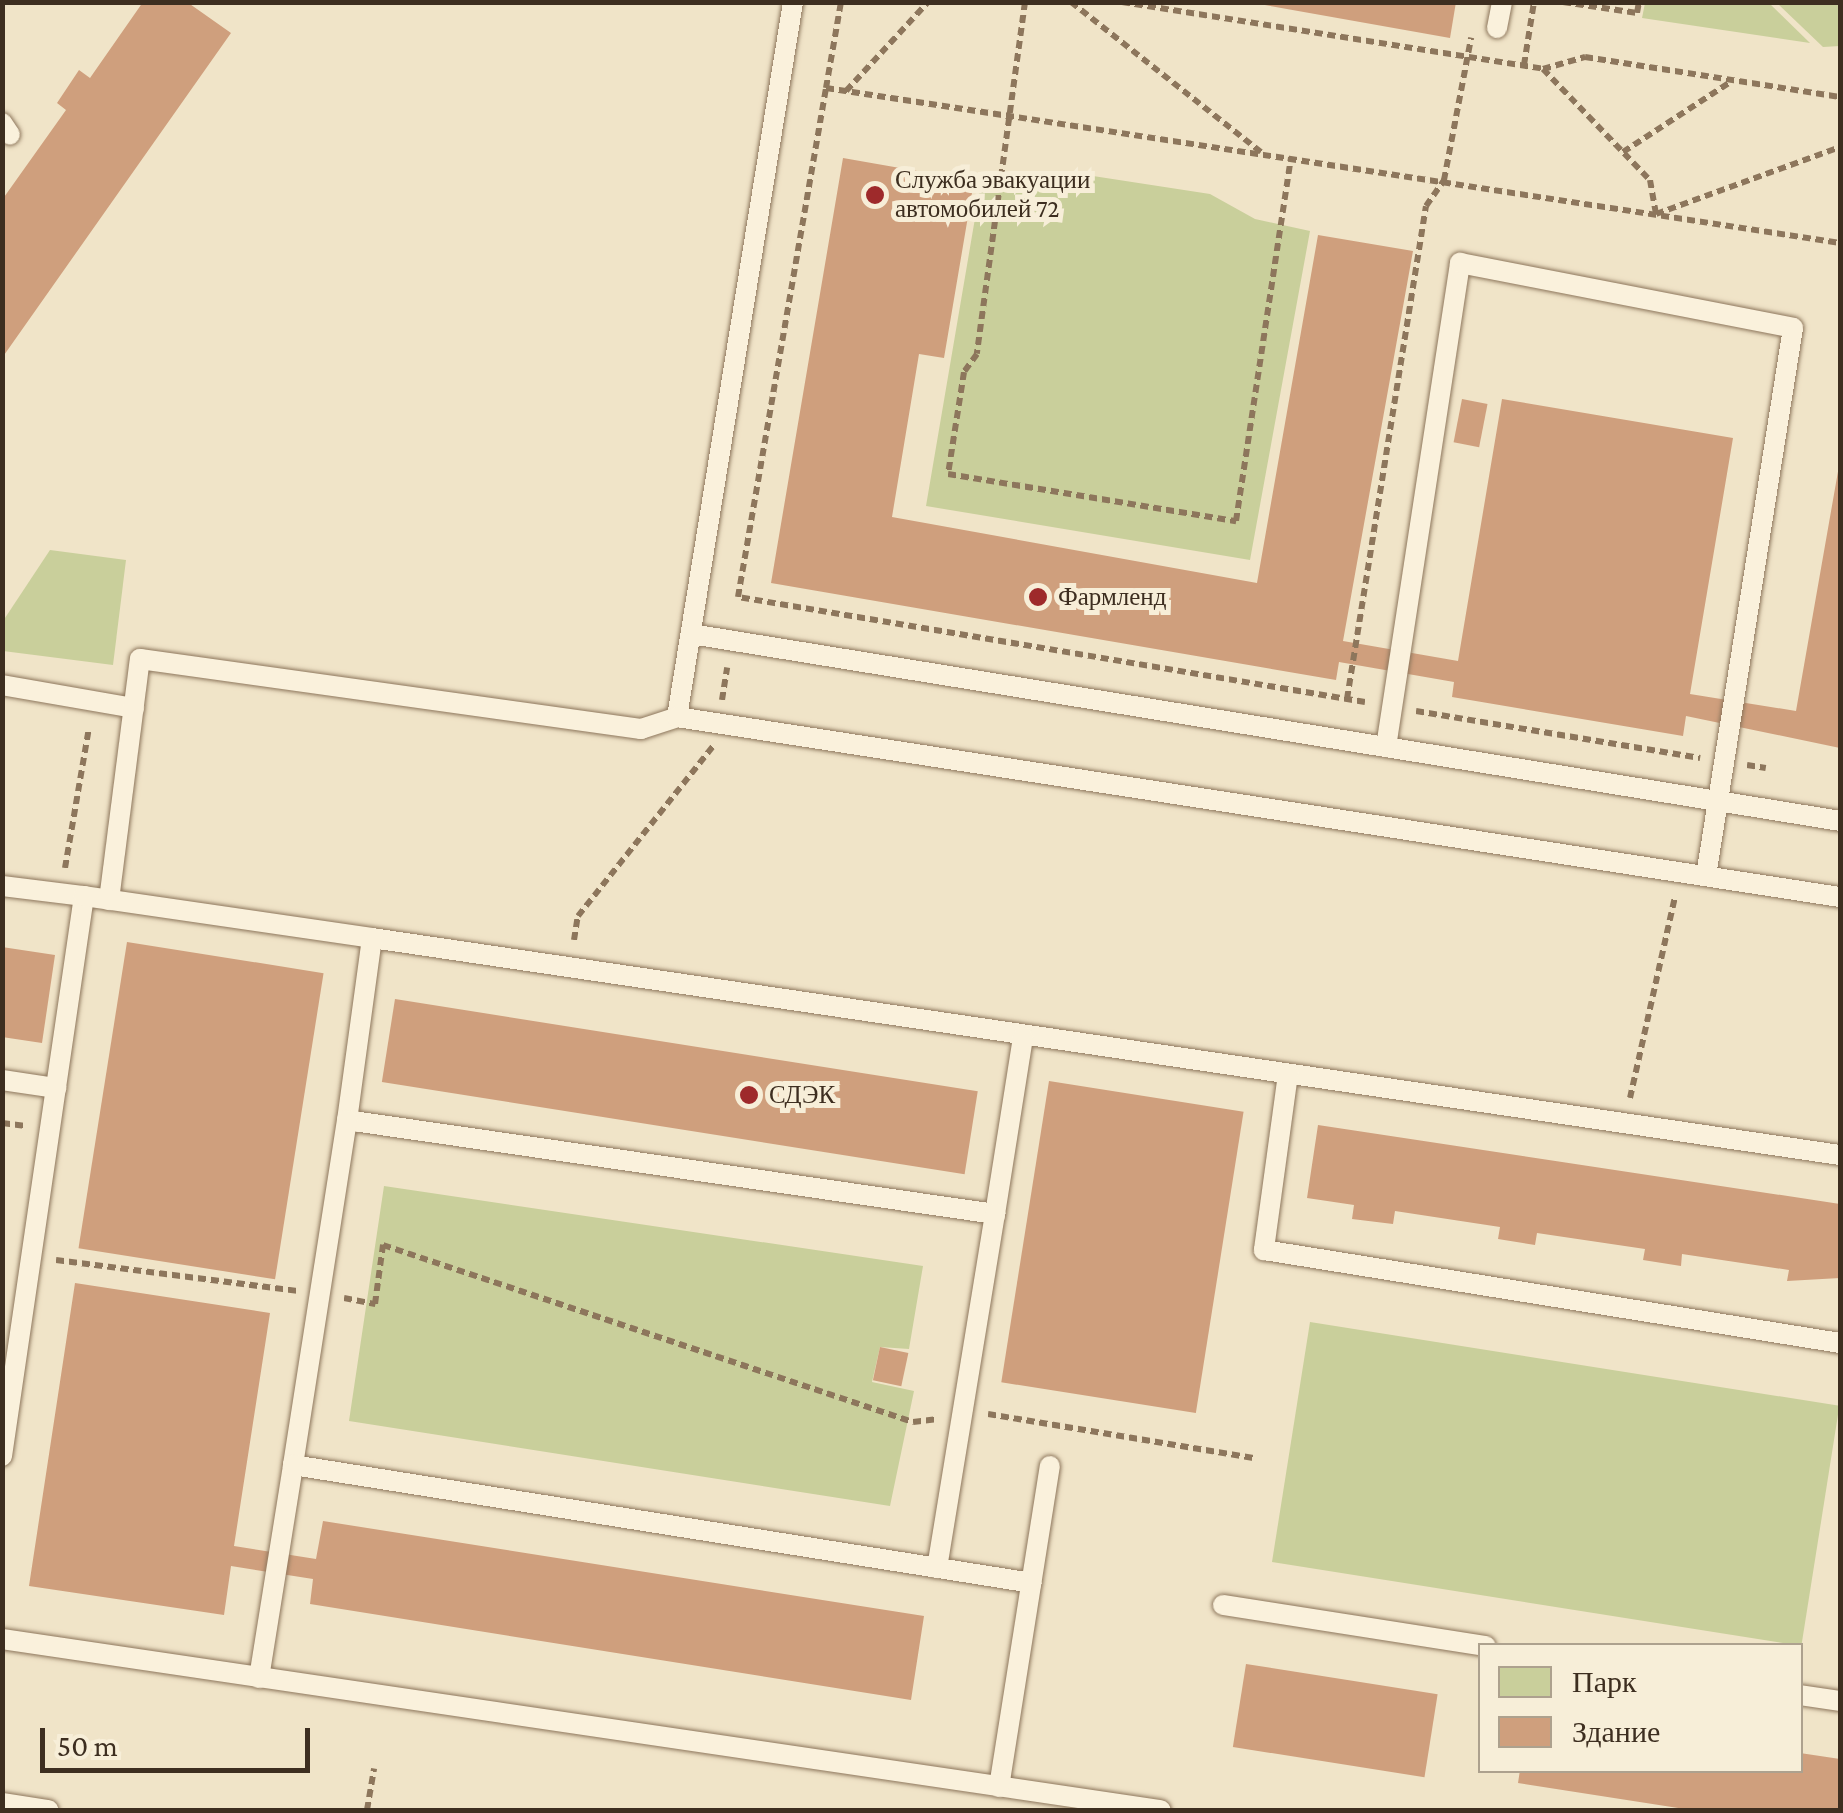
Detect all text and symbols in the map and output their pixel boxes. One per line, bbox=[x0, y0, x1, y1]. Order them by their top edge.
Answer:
place label: Служба эвакуации автомобилей 72 bbox=[895, 166, 1090, 225]
marker: Служба эвакуации автомобилей 72 bbox=[864, 184, 886, 206]
place label: Фармленд bbox=[1058, 582, 1166, 612]
marker: Фармленд bbox=[1027, 586, 1049, 608]
place label: СДЭК bbox=[769, 1080, 835, 1110]
marker: СДЭК bbox=[738, 1084, 760, 1106]
legend bbox=[1478, 1643, 1803, 1773]
text: Парк bbox=[1572, 1665, 1637, 1698]
scale bar bbox=[45, 1708, 315, 1770]
text: Здание bbox=[1572, 1715, 1660, 1748]
text: 50 m bbox=[57, 1729, 118, 1762]

